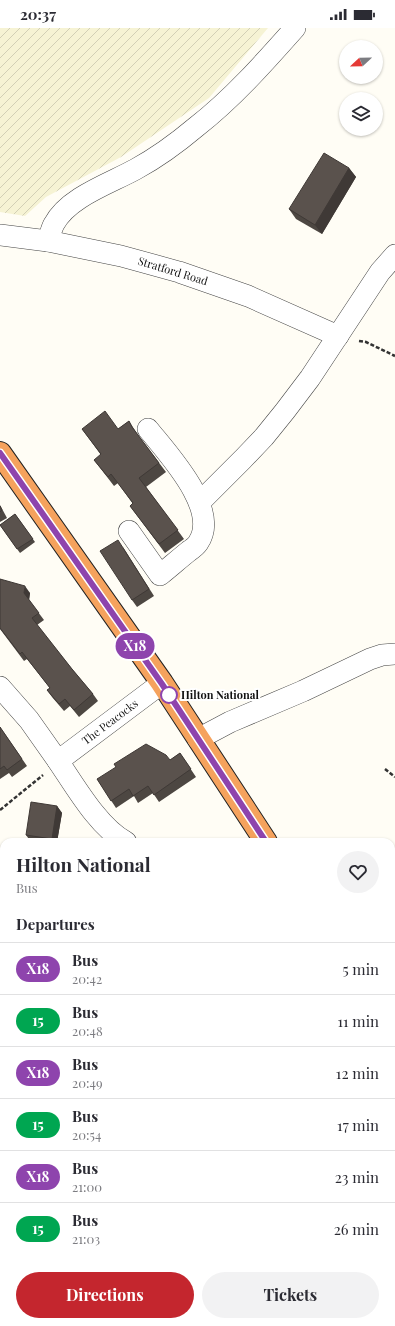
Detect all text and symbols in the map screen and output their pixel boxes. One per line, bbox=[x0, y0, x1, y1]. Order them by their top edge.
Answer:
text: 20:37 bbox=[20, 4, 56, 24]
north arrow bbox=[339, 40, 383, 84]
map controls bbox=[339, 40, 383, 136]
button: layers bbox=[339, 92, 383, 136]
street label: Stratford Road bbox=[136, 253, 211, 288]
line badge: X18 bbox=[112, 633, 158, 659]
text: X18 bbox=[124, 636, 146, 655]
marker: Hilton National bbox=[160, 686, 178, 704]
place label: Hilton National bbox=[181, 687, 259, 702]
street label: The Peacocks bbox=[79, 696, 141, 748]
text: Hilton National bbox=[16, 851, 151, 877]
button: heart bbox=[337, 851, 379, 893]
text: Bus bbox=[16, 879, 37, 896]
text: Departures bbox=[16, 914, 95, 934]
text: Bus bbox=[72, 950, 98, 970]
text: X18 bbox=[27, 959, 49, 978]
text: 5 min bbox=[343, 959, 379, 979]
text: 20:42 bbox=[72, 970, 102, 987]
text: Bus bbox=[72, 1002, 98, 1022]
text: 15 bbox=[32, 1011, 44, 1030]
text: 11 min bbox=[337, 1011, 379, 1031]
text: 20:48 bbox=[72, 1022, 103, 1039]
text: Bus bbox=[72, 1054, 98, 1074]
text: X18 bbox=[27, 1063, 49, 1082]
text: 12 min bbox=[336, 1063, 379, 1083]
text: 20:49 bbox=[72, 1074, 103, 1091]
text: Bus bbox=[72, 1106, 98, 1126]
text: 15 bbox=[32, 1115, 44, 1134]
text: 17 min bbox=[337, 1115, 379, 1135]
text: 20:54 bbox=[72, 1126, 101, 1143]
text: Bus bbox=[72, 1158, 98, 1178]
text: X18 bbox=[27, 1167, 49, 1186]
text: 23 min bbox=[335, 1167, 379, 1187]
text: 21:00 bbox=[72, 1178, 102, 1195]
text: Bus bbox=[72, 1210, 98, 1230]
text: 15 bbox=[32, 1219, 44, 1238]
text: 26 min bbox=[334, 1219, 379, 1239]
text: 21:03 bbox=[72, 1230, 100, 1247]
button: Directions bbox=[16, 1272, 194, 1318]
button: Tickets bbox=[202, 1272, 379, 1318]

